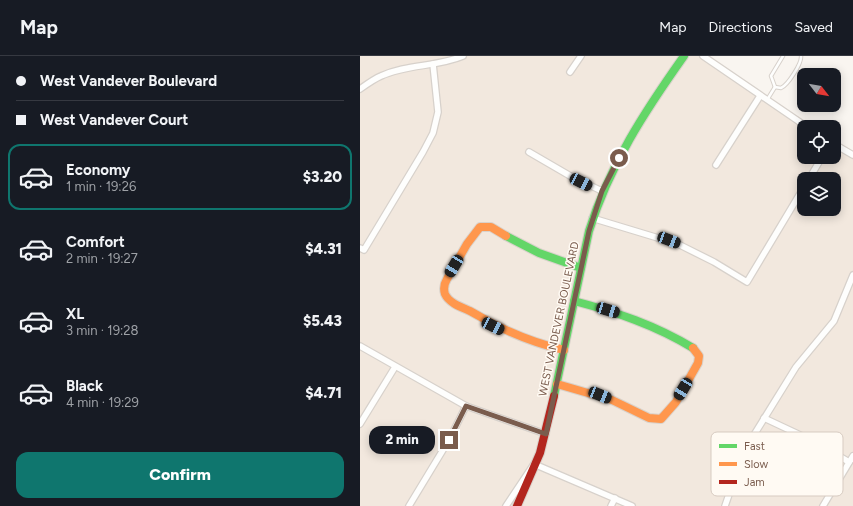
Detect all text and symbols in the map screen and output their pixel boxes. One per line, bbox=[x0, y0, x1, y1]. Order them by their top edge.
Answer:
text: Map bbox=[20, 16, 58, 39]
text: Map bbox=[659, 19, 687, 36]
text: Directions bbox=[709, 19, 772, 36]
text: Saved bbox=[794, 19, 833, 36]
north arrow bbox=[797, 68, 841, 112]
map controls bbox=[797, 68, 841, 216]
text: West Vandever Boulevard bbox=[40, 72, 217, 90]
text: West Vandever Court bbox=[40, 111, 188, 129]
button: locate bbox=[797, 120, 841, 164]
route start bbox=[610, 149, 628, 167]
icon: car bbox=[18, 159, 54, 195]
text: Economy bbox=[66, 161, 131, 179]
text: $3.20 bbox=[303, 168, 342, 186]
car bbox=[568, 171, 594, 193]
button: layers bbox=[797, 172, 841, 216]
text: 1 min · 19:26 bbox=[66, 179, 136, 194]
car bbox=[656, 230, 682, 250]
icon: car bbox=[18, 231, 54, 267]
text: Comfort bbox=[66, 233, 125, 251]
text: $4.31 bbox=[305, 240, 342, 258]
street label: WEST VANDEVER BOULEVARD bbox=[536, 240, 582, 398]
text: 2 min · 19:27 bbox=[66, 251, 138, 266]
car bbox=[443, 253, 465, 279]
car bbox=[595, 301, 621, 319]
icon: car bbox=[18, 303, 54, 339]
text: XL bbox=[66, 305, 84, 323]
text: $5.43 bbox=[303, 312, 342, 330]
car bbox=[480, 315, 506, 337]
text: 3 min · 19:28 bbox=[66, 323, 139, 338]
icon: car bbox=[18, 375, 54, 411]
car bbox=[672, 376, 694, 402]
text: Black bbox=[66, 377, 103, 395]
text: $4.71 bbox=[305, 384, 342, 402]
car bbox=[587, 385, 613, 405]
text: 4 min · 19:29 bbox=[66, 395, 139, 410]
callout: 2 min bbox=[369, 426, 435, 454]
route end bbox=[440, 431, 458, 449]
text: 2 min bbox=[385, 432, 419, 447]
legend bbox=[711, 432, 843, 496]
text: Fast bbox=[744, 440, 765, 453]
button: Confirm bbox=[16, 452, 344, 498]
text: Slow bbox=[744, 458, 768, 471]
text: Jam bbox=[744, 476, 765, 489]

